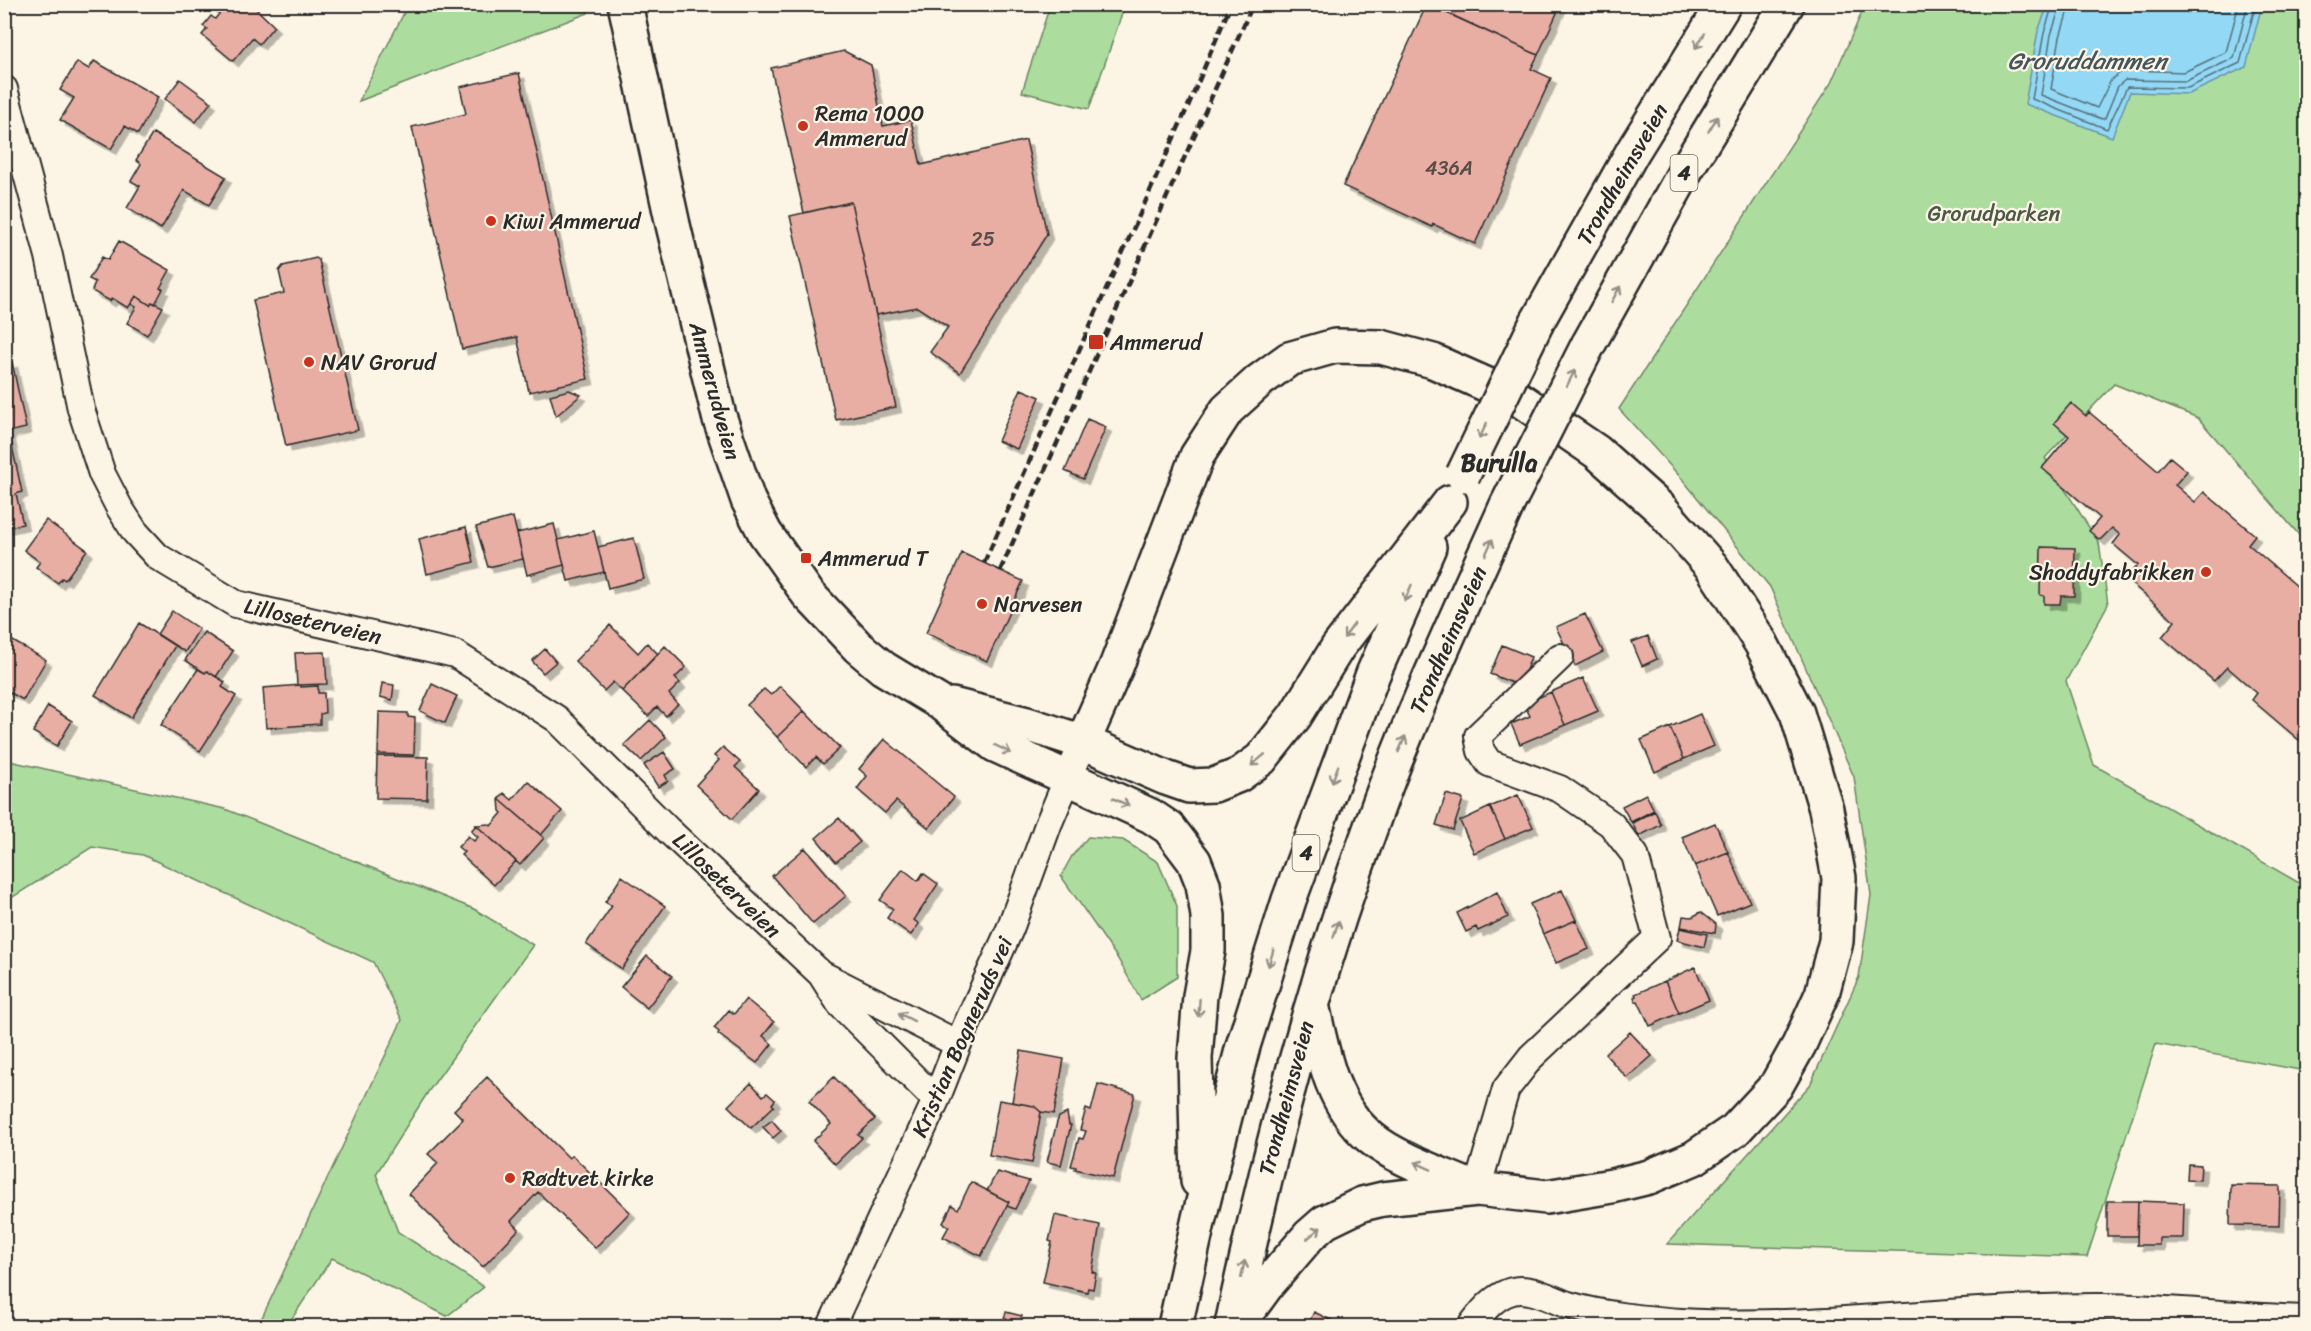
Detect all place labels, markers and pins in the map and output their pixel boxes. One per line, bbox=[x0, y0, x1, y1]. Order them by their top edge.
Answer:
place label: Rema 1000 Ammerud bbox=[814, 94, 924, 158]
marker: Rema 1000 Ammerud bbox=[796, 119, 810, 133]
place label: Kiwi Ammerud bbox=[503, 202, 642, 241]
marker: Kiwi Ammerud bbox=[484, 214, 498, 228]
place label: Ammerud bbox=[1109, 323, 1203, 362]
marker: Ammerud bbox=[1087, 333, 1105, 351]
place label: NAV Grorud bbox=[321, 343, 437, 382]
marker: NAV Grorud bbox=[302, 355, 316, 369]
place label: Ammerud T bbox=[817, 539, 930, 578]
marker: Ammerud T bbox=[799, 551, 813, 565]
place label: Shoddyfabrikken bbox=[2029, 553, 2194, 592]
marker: Shoddyfabrikken bbox=[2199, 565, 2213, 579]
place label: Narvesen bbox=[994, 585, 1082, 624]
marker: Narvesen bbox=[975, 597, 989, 611]
place label: Rødtvet kirke bbox=[522, 1159, 654, 1198]
marker: Rødtvet kirke bbox=[503, 1171, 517, 1185]

